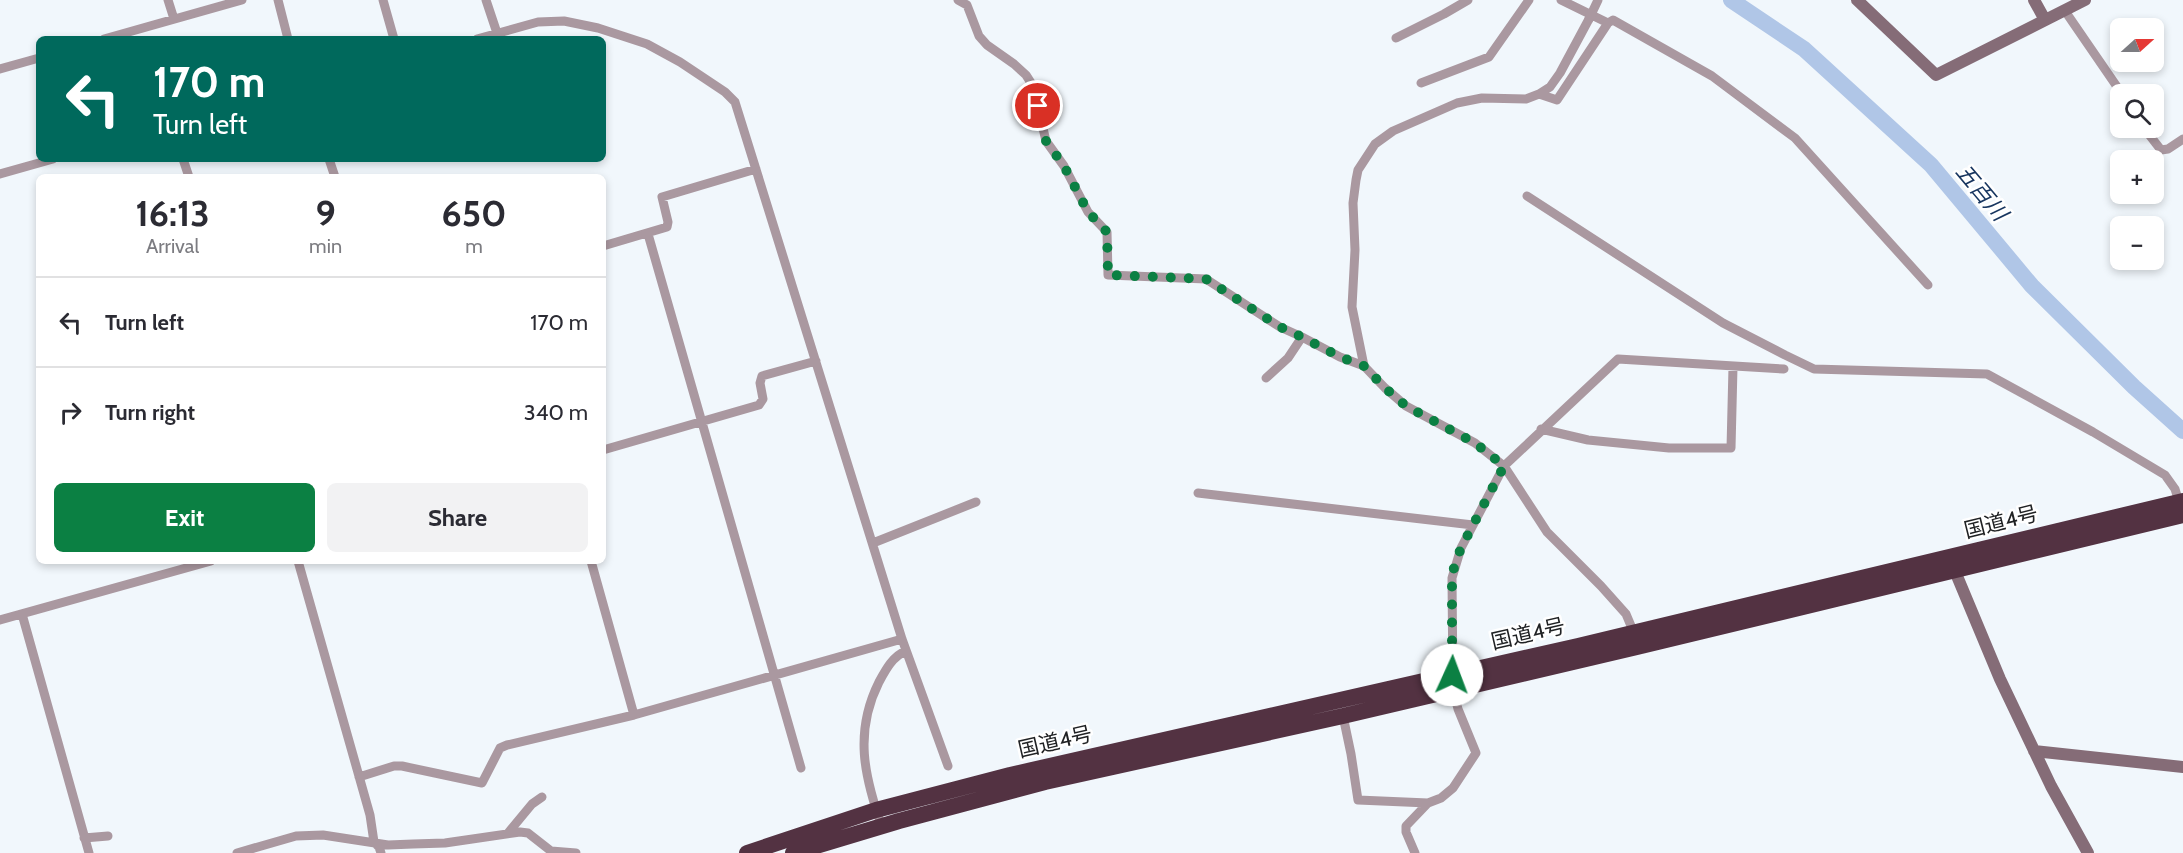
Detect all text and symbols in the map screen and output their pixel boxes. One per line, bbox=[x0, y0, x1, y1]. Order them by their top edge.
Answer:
north arrow bbox=[2110, 18, 2164, 72]
map controls bbox=[2110, 18, 2164, 270]
text: 170 m bbox=[153, 56, 265, 108]
icon: left bbox=[54, 60, 132, 138]
pin bbox=[1012, 80, 1063, 131]
button: search bbox=[2110, 84, 2164, 138]
icon: arrive bbox=[1021, 89, 1054, 122]
text: Turn left bbox=[153, 108, 247, 141]
button: + bbox=[2110, 150, 2164, 204]
water label: 五百川 bbox=[1950, 158, 2014, 228]
text: 16:13 bbox=[135, 191, 210, 235]
text: 9 bbox=[315, 191, 336, 235]
text: 650 bbox=[442, 191, 507, 235]
button: − bbox=[2110, 216, 2164, 270]
text: Arrival bbox=[146, 234, 199, 258]
text: min bbox=[309, 234, 342, 258]
text: m bbox=[465, 234, 483, 258]
icon: left bbox=[54, 306, 87, 339]
text: Turn left bbox=[105, 309, 184, 336]
text: 170 m bbox=[530, 309, 588, 336]
icon: right bbox=[54, 396, 87, 429]
text: Turn right bbox=[105, 399, 195, 426]
text: 340 m bbox=[524, 399, 588, 426]
button: Exit bbox=[54, 483, 315, 552]
button: Share bbox=[327, 483, 588, 552]
street label: 国道4号 bbox=[1961, 500, 2040, 543]
street label: 国道4号 bbox=[1488, 613, 1567, 654]
position arrow bbox=[1420, 643, 1484, 707]
street label: 国道4号 bbox=[1015, 721, 1094, 762]

